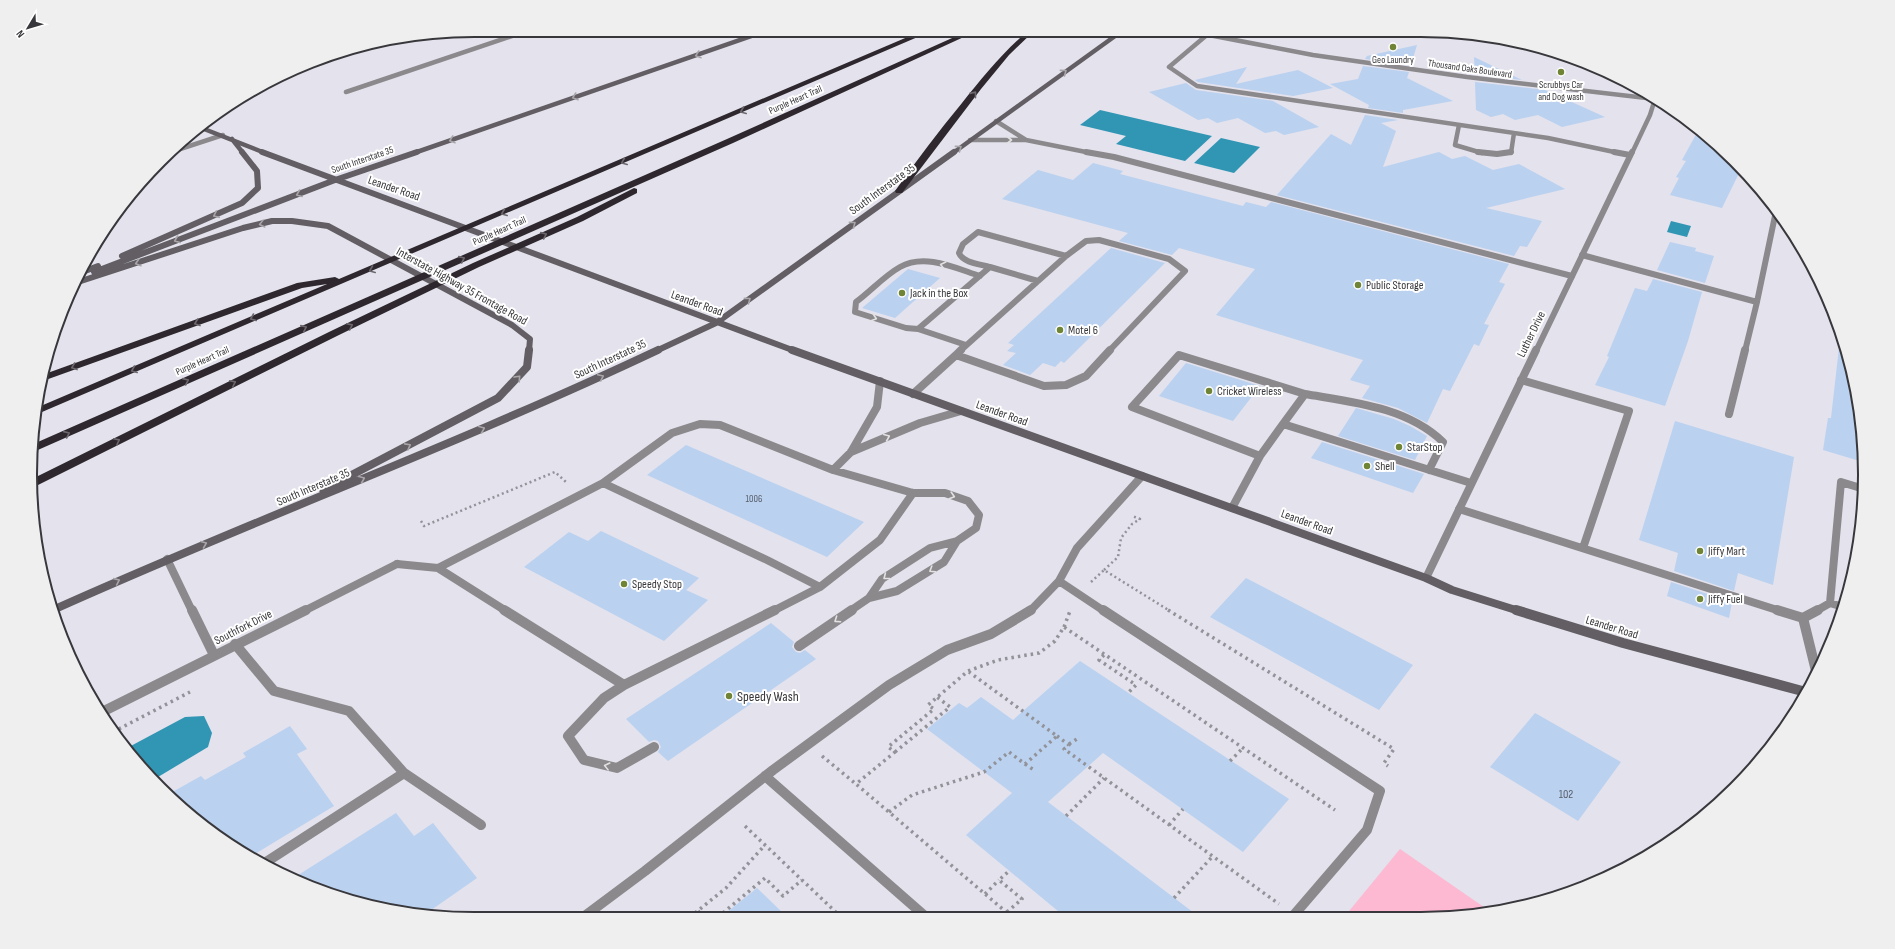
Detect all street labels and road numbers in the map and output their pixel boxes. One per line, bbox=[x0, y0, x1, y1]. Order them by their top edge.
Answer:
street label: Thousand Oaks Boulevard bbox=[1427, 57, 1513, 81]
street label: Purple Heart Trail bbox=[767, 83, 824, 117]
street label: South Interstate 35 bbox=[330, 144, 395, 176]
street label: South Interstate 35 bbox=[846, 160, 918, 218]
street label: Leander Road bbox=[366, 173, 422, 204]
street label: Purple Heart Trail bbox=[471, 214, 528, 248]
street label: Interstate Highway 35 Frontage Road bbox=[394, 244, 530, 329]
street label: Leander Road bbox=[669, 287, 725, 320]
street label: Luther Drive bbox=[1514, 309, 1549, 360]
street label: South Interstate 35 bbox=[572, 336, 649, 383]
street label: Purple Heart Trail bbox=[174, 344, 231, 378]
street label: Leander Road bbox=[974, 397, 1030, 430]
street label: South Interstate 35 bbox=[274, 465, 352, 510]
street label: Leander Road bbox=[1279, 506, 1335, 539]
street label: Southfork Drive bbox=[212, 606, 275, 648]
street label: Leander Road bbox=[1584, 612, 1640, 643]

